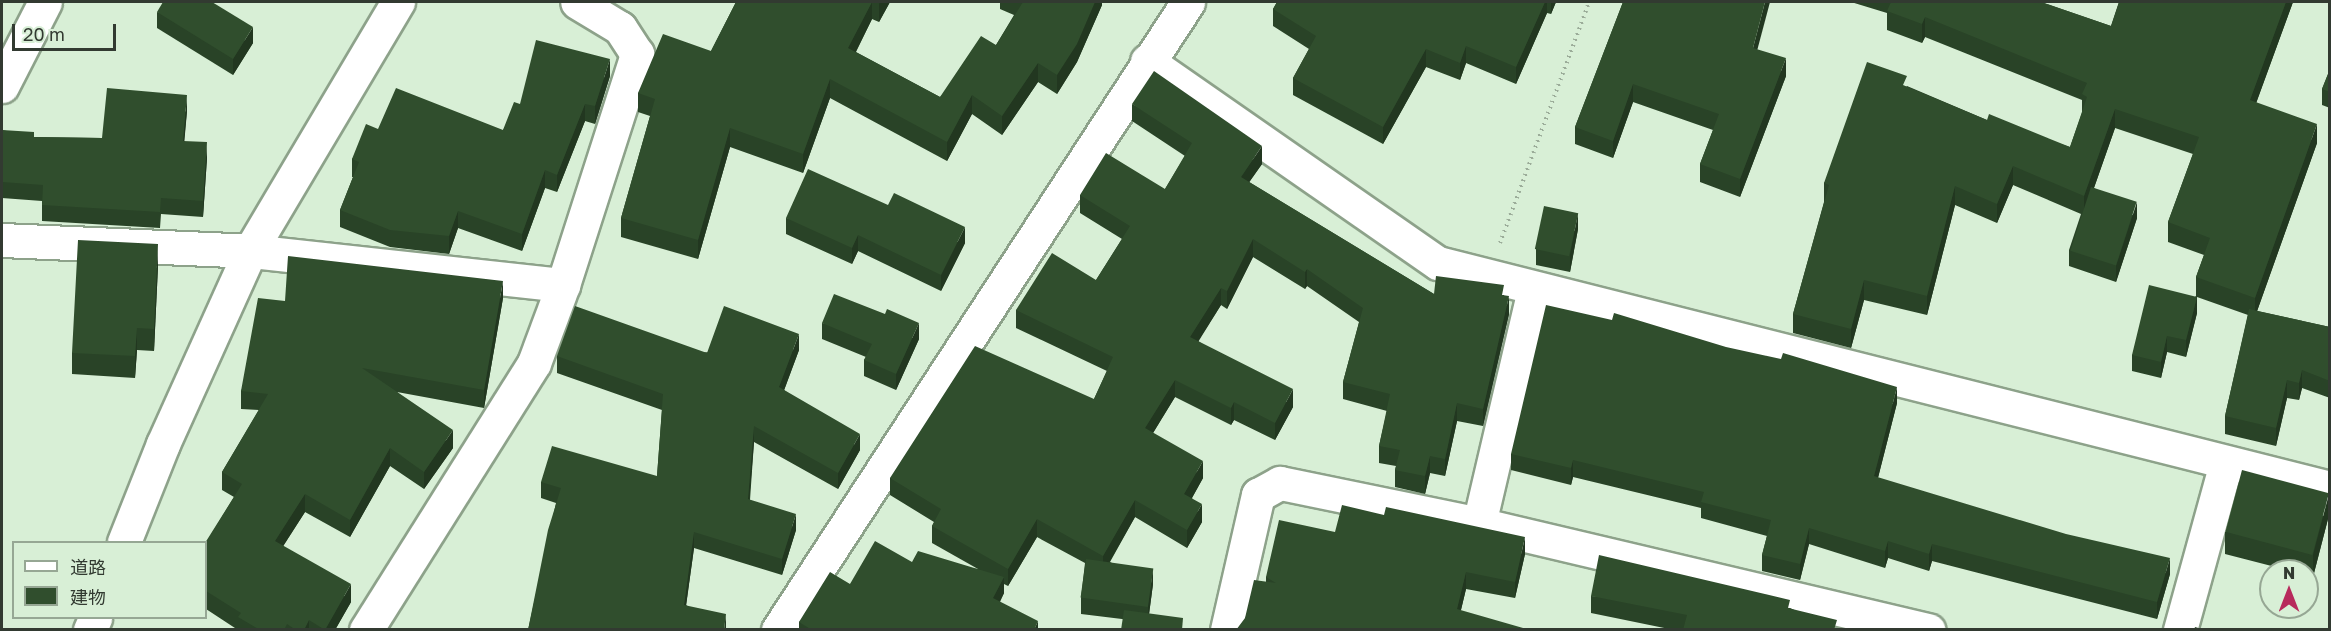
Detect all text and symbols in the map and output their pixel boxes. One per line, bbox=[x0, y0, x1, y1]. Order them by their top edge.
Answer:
scale bar bbox=[15, 12, 118, 50]
text: 20 m bbox=[23, 23, 65, 45]
legend bbox=[12, 541, 207, 619]
text: 道路 bbox=[70, 556, 106, 578]
north arrow bbox=[2259, 559, 2319, 619]
text: N bbox=[2283, 563, 2295, 583]
text: 建物 bbox=[70, 586, 106, 608]

